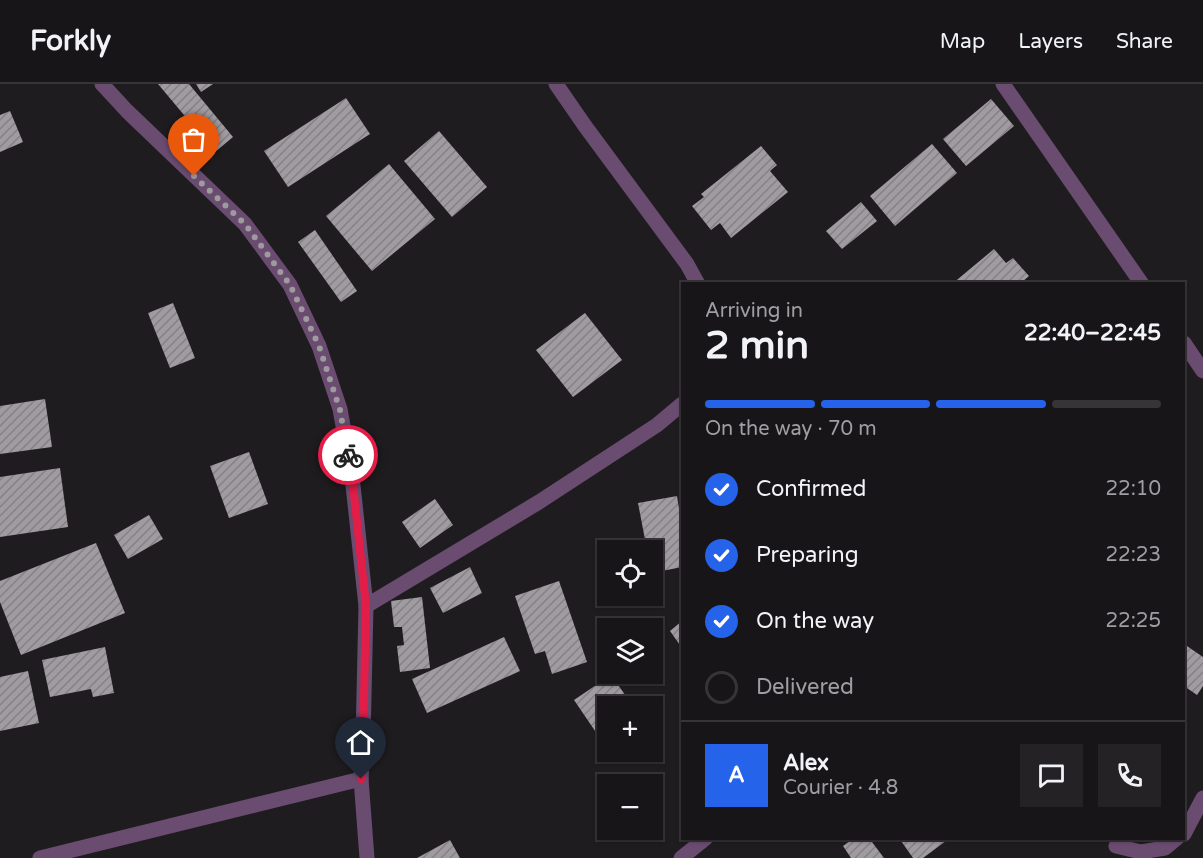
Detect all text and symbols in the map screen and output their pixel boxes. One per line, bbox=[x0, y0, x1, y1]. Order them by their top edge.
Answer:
text: Forkly bbox=[30, 24, 111, 58]
text: Map bbox=[940, 29, 985, 54]
text: Layers bbox=[1018, 29, 1083, 54]
text: Share bbox=[1116, 29, 1173, 54]
pin bbox=[168, 114, 219, 176]
icon: bag bbox=[177, 123, 210, 156]
text: Arriving in bbox=[705, 299, 803, 323]
text: 22:40–22:45 bbox=[1024, 320, 1161, 346]
text: 2 min bbox=[705, 322, 809, 369]
text: On the way · 70 m bbox=[705, 417, 877, 441]
courier bbox=[318, 425, 378, 485]
icon: bike bbox=[332, 439, 365, 472]
icon: check bbox=[705, 473, 738, 506]
text: Confirmed bbox=[756, 476, 866, 502]
text: 22:10 bbox=[1106, 477, 1161, 501]
icon: check bbox=[705, 539, 738, 572]
map controls bbox=[597, 540, 663, 840]
button: locate bbox=[597, 540, 663, 606]
text: Preparing bbox=[756, 542, 859, 568]
text: 22:23 bbox=[1106, 543, 1161, 567]
icon: check bbox=[705, 605, 738, 638]
text: On the way bbox=[756, 608, 874, 634]
text: 22:25 bbox=[1106, 609, 1161, 633]
button: layers bbox=[597, 618, 663, 684]
text: Delivered bbox=[756, 674, 854, 700]
button: + bbox=[597, 696, 663, 762]
pin bbox=[335, 717, 386, 779]
icon: home bbox=[344, 726, 377, 759]
button: chat bbox=[1020, 744, 1083, 807]
button: phone bbox=[1098, 744, 1161, 807]
text: Alex bbox=[783, 750, 829, 776]
text: A bbox=[728, 762, 745, 788]
button: − bbox=[597, 774, 663, 840]
text: Courier · 4.8 bbox=[783, 776, 898, 800]

